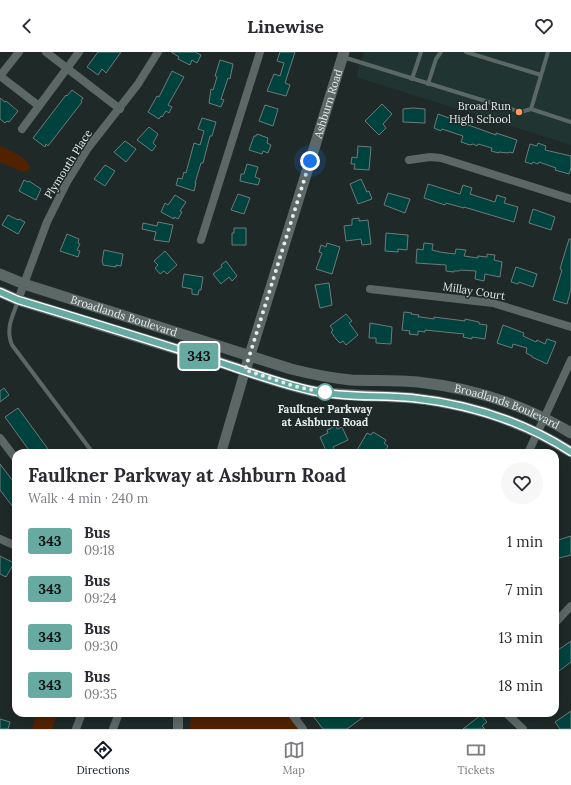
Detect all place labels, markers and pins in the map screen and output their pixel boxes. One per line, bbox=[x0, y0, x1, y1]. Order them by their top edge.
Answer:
place label: Broad Run High School bbox=[449, 99, 511, 126]
marker: Broad Run High School bbox=[514, 107, 524, 117]
marker: Faulkner Parkway at Ashburn Road bbox=[316, 383, 334, 401]
place label: Faulkner Parkway at Ashburn Road bbox=[278, 402, 373, 429]

